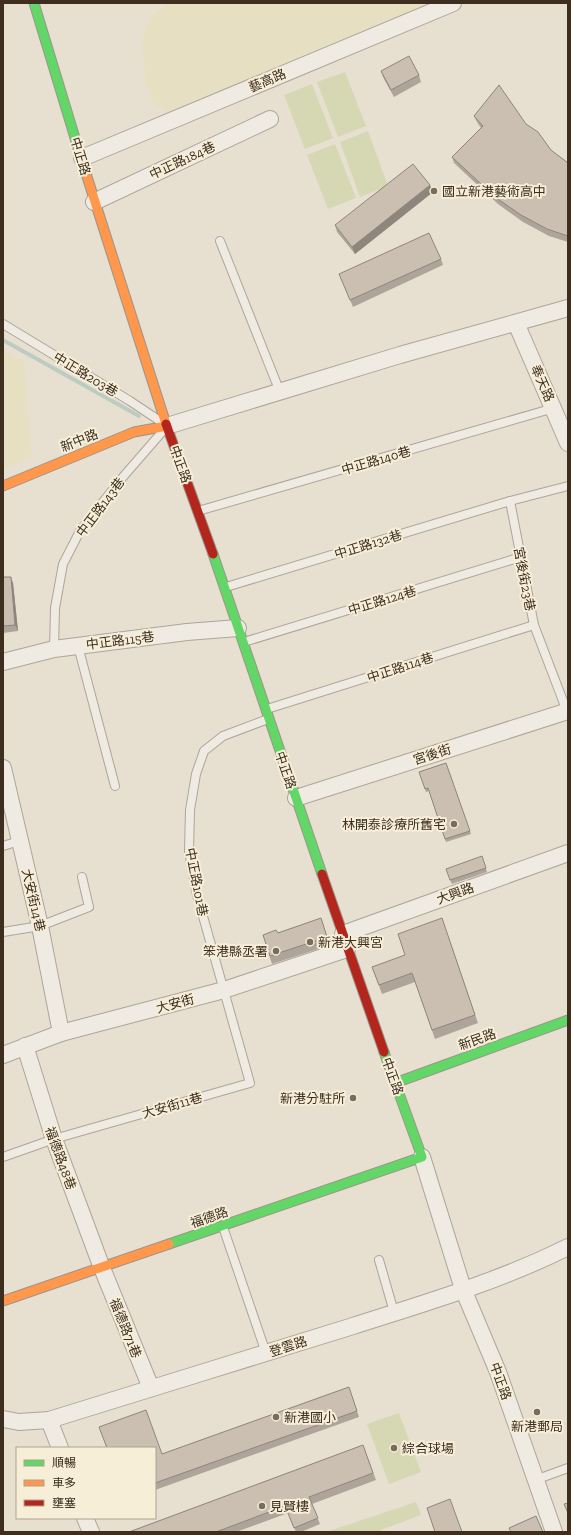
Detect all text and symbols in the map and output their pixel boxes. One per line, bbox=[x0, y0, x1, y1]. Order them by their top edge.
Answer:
street label: 藝高路 bbox=[246, 66, 288, 95]
street label: 中正路 bbox=[68, 135, 93, 177]
street label: 中正路184巷 bbox=[147, 139, 218, 182]
place label: 國立新港藝術高中 bbox=[442, 184, 546, 199]
marker: 國立新港藝術高中 bbox=[429, 186, 439, 196]
street label: 中正路203巷 bbox=[51, 349, 121, 400]
street label: 奉天路 bbox=[528, 362, 557, 404]
street label: 新中路 bbox=[58, 426, 100, 455]
street label: 中正路 bbox=[167, 443, 194, 485]
street label: 中正路140巷 bbox=[340, 443, 413, 478]
street label: 中正路143巷 bbox=[73, 475, 128, 540]
street label: 中正路132巷 bbox=[332, 527, 404, 562]
street label: 宮後街23巷 bbox=[511, 546, 538, 612]
street label: 中正路124巷 bbox=[346, 583, 418, 618]
street label: 中正路115巷 bbox=[85, 629, 155, 652]
street label: 中正路114巷 bbox=[365, 650, 435, 685]
street label: 宮後街 bbox=[411, 741, 453, 768]
street label: 中正路 bbox=[272, 749, 299, 791]
place label: 林開泰診療所舊宅 bbox=[342, 817, 446, 832]
marker: 林開泰診療所舊宅 bbox=[449, 819, 459, 829]
street label: 中正路101巷 bbox=[183, 847, 211, 918]
street label: 大安街14巷 bbox=[19, 867, 48, 933]
street label: 大興路 bbox=[434, 880, 476, 907]
place label: 新港大興宮 bbox=[318, 935, 383, 950]
marker: 新港大興宮 bbox=[305, 937, 315, 947]
place label: 笨港縣丞署 bbox=[203, 944, 268, 959]
marker: 笨港縣丞署 bbox=[271, 946, 281, 956]
street label: 大安街 bbox=[154, 991, 196, 1016]
street label: 新民路 bbox=[456, 1026, 498, 1053]
street label: 中正路 bbox=[379, 1055, 406, 1097]
street label: 大安街11巷 bbox=[140, 1090, 204, 1121]
place label: 新港分駐所 bbox=[280, 1091, 345, 1106]
marker: 新港分駐所 bbox=[348, 1093, 358, 1103]
street label: 福德路48巷 bbox=[42, 1125, 79, 1192]
street label: 福德路 bbox=[188, 1204, 230, 1231]
street label: 福德路71巷 bbox=[107, 1296, 144, 1360]
street label: 登雲路 bbox=[267, 1333, 309, 1360]
street label: 中正路 bbox=[487, 1360, 514, 1402]
marker: 新港郵局 bbox=[532, 1407, 542, 1417]
place label: 新港國小 bbox=[284, 1410, 336, 1425]
marker: 新港國小 bbox=[271, 1412, 281, 1422]
place label: 新港郵局 bbox=[511, 1419, 563, 1434]
place label: 綜合球場 bbox=[402, 1441, 454, 1456]
marker: 綜合球場 bbox=[389, 1443, 399, 1453]
legend bbox=[16, 1447, 156, 1519]
text: 順暢 bbox=[52, 1456, 76, 1470]
text: 車多 bbox=[52, 1476, 76, 1490]
text: 壅塞 bbox=[52, 1496, 76, 1510]
place label: 見賢樓 bbox=[270, 1499, 309, 1514]
marker: 見賢樓 bbox=[257, 1501, 267, 1511]

